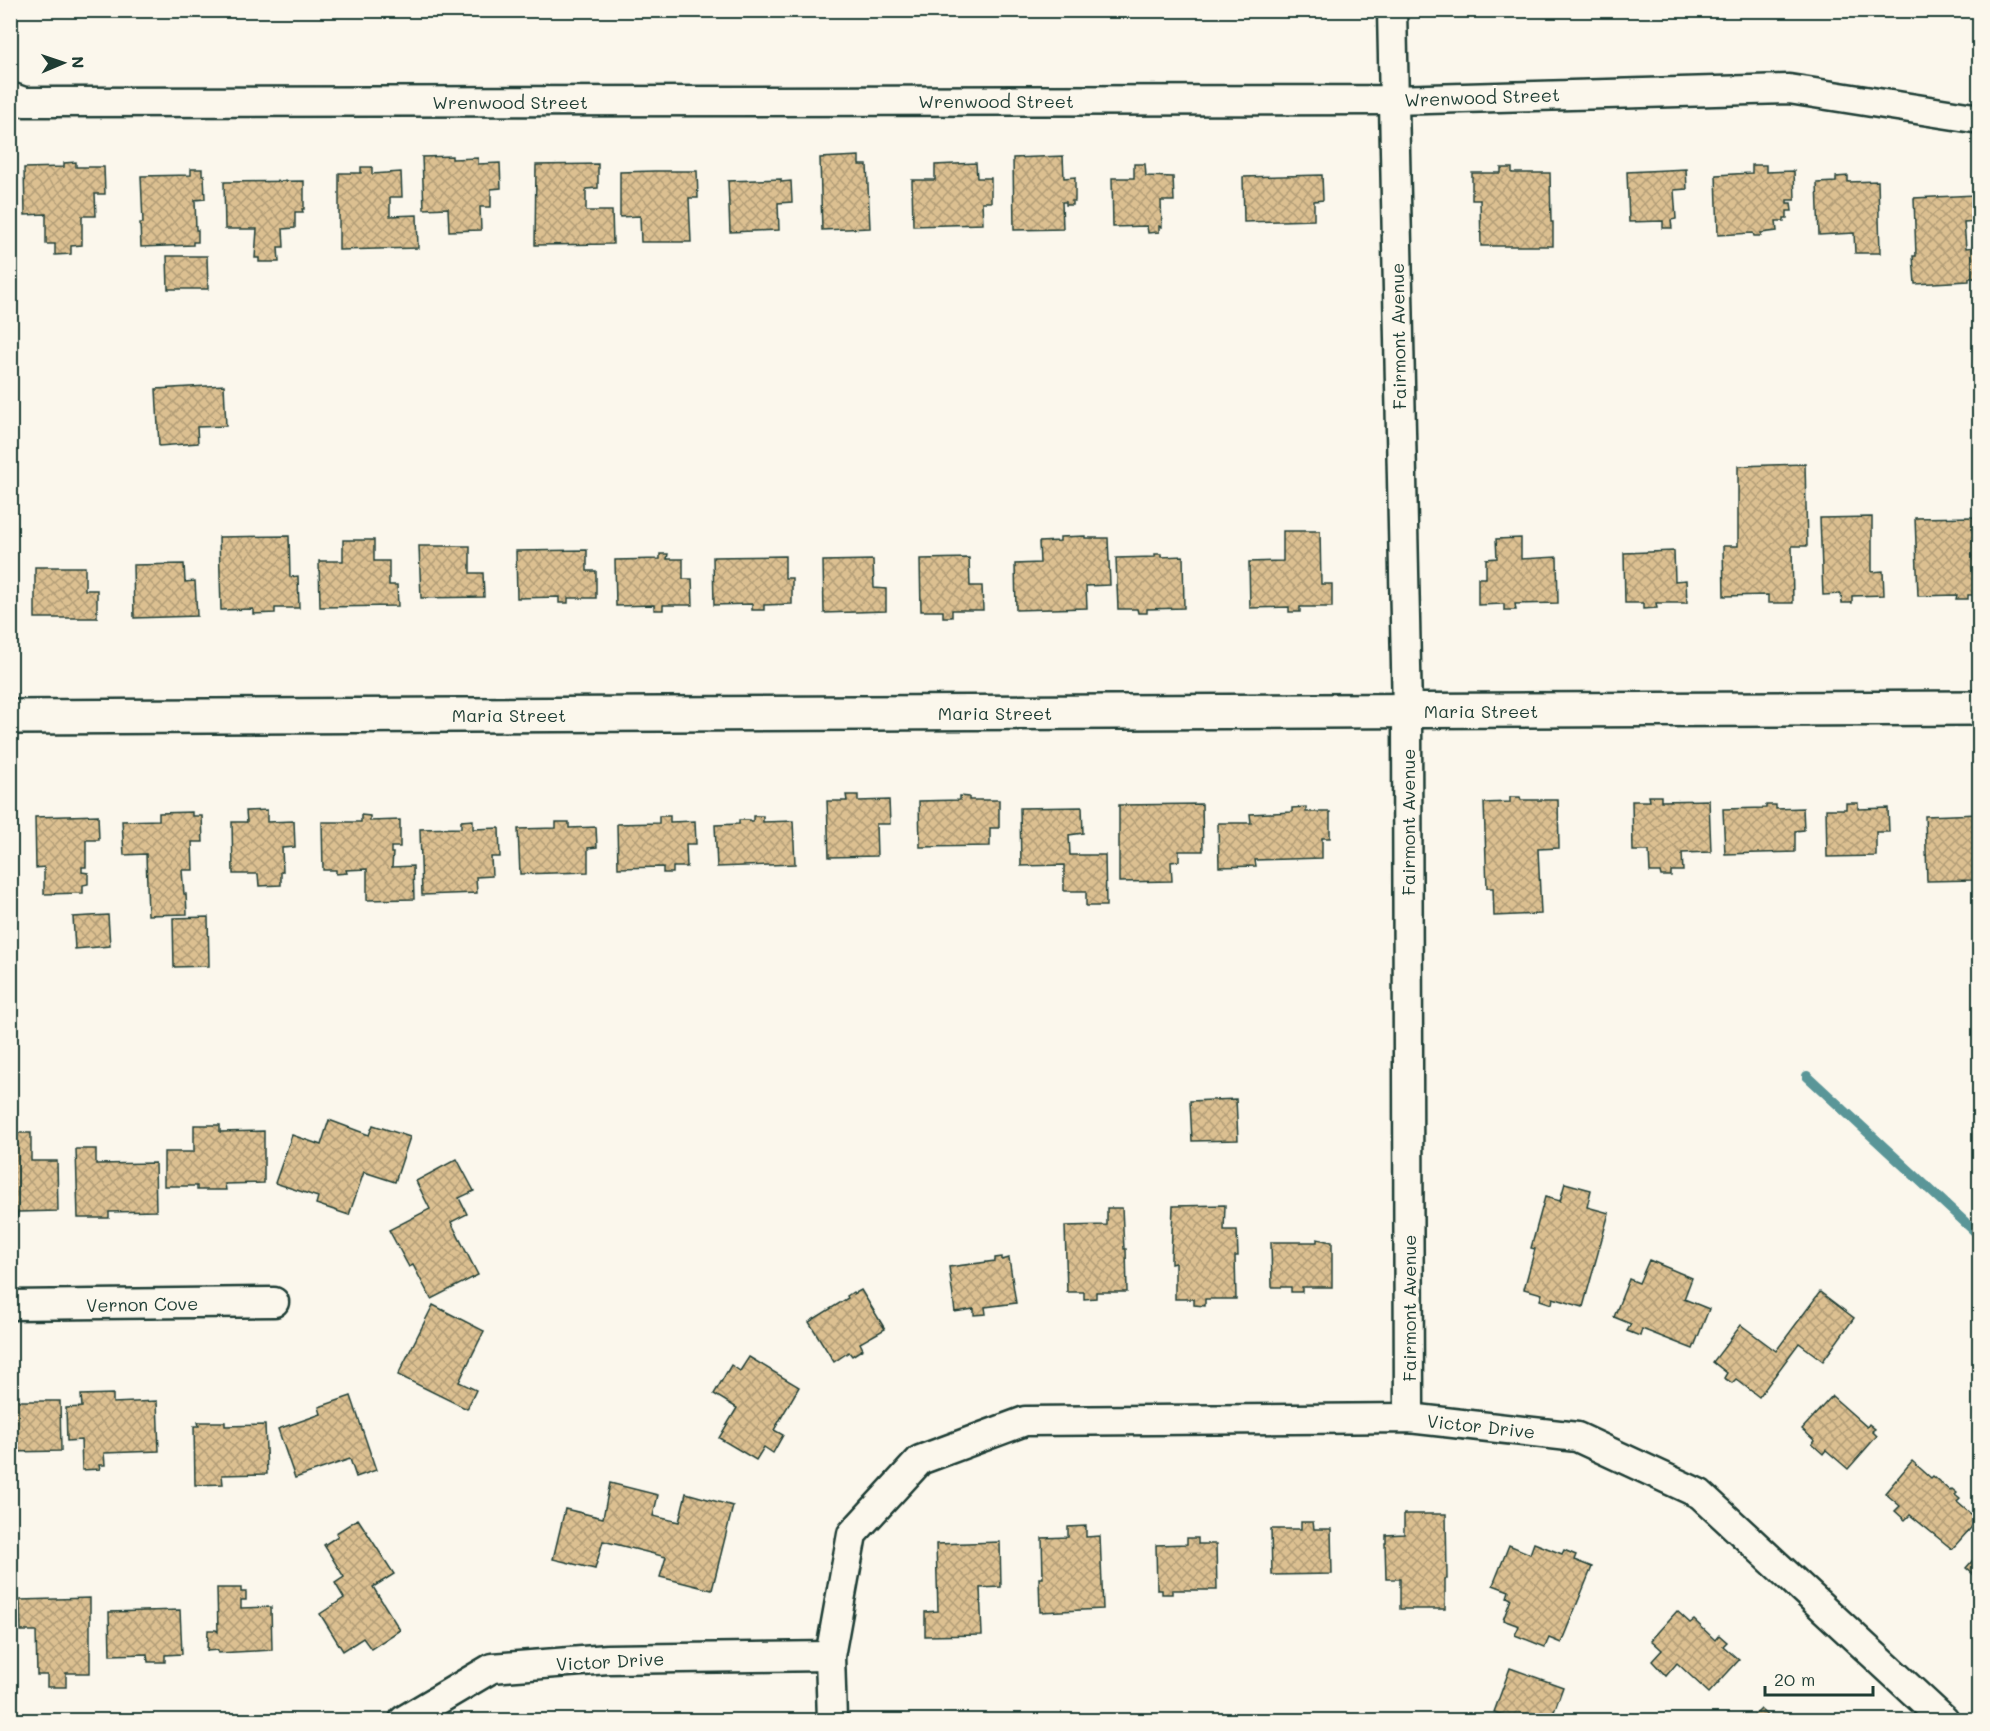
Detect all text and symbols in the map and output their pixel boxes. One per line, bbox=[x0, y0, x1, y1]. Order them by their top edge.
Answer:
north arrow bbox=[33, 33, 93, 93]
text: N bbox=[68, 56, 89, 69]
street label: Wrenwood Street bbox=[1404, 82, 1560, 112]
street label: Wrenwood Street bbox=[918, 89, 1074, 113]
street label: Wrenwood Street bbox=[432, 90, 588, 114]
street label: Fairmont Avenue bbox=[1385, 262, 1411, 410]
street label: Maria Street bbox=[1424, 699, 1538, 723]
street label: Maria Street bbox=[938, 701, 1052, 725]
street label: Maria Street bbox=[452, 703, 566, 727]
street label: Fairmont Avenue bbox=[1396, 749, 1420, 895]
street label: Fairmont Avenue bbox=[1397, 1235, 1421, 1381]
street label: Vernon Cove bbox=[86, 1291, 198, 1317]
street label: Victor Drive bbox=[1426, 1408, 1536, 1444]
street label: Victor Drive bbox=[555, 1646, 665, 1676]
scale bar bbox=[1765, 1659, 1873, 1697]
text: 20 m bbox=[1774, 1667, 1815, 1691]

